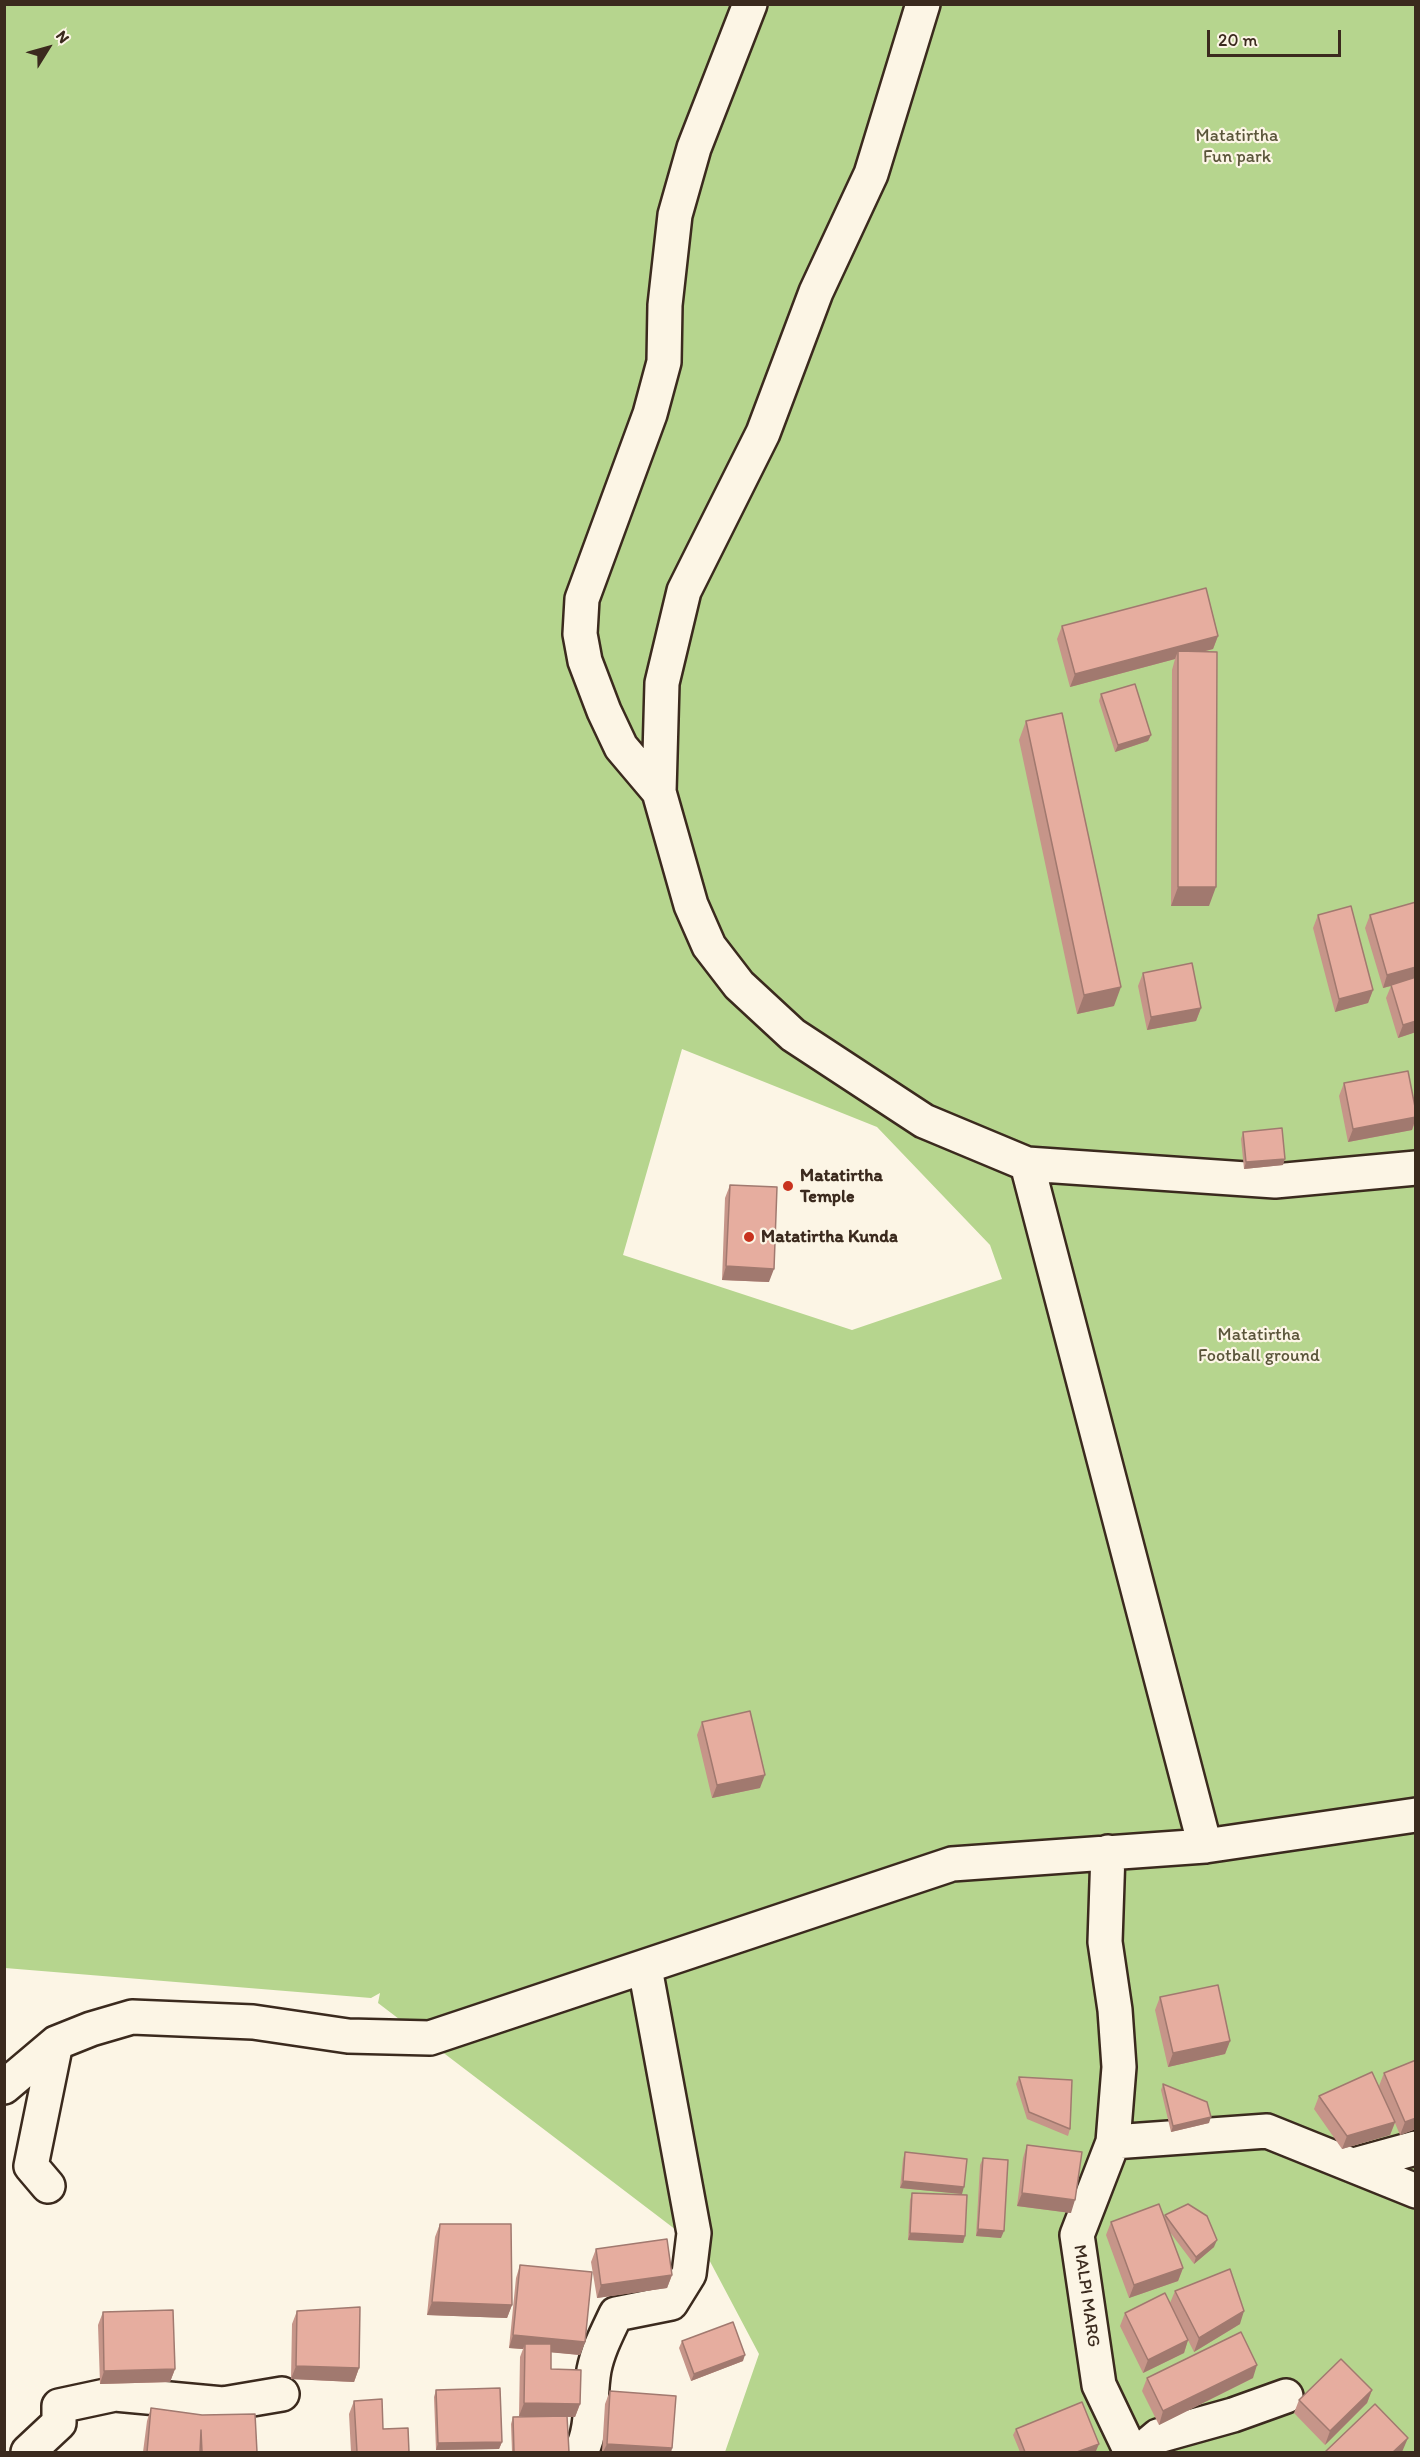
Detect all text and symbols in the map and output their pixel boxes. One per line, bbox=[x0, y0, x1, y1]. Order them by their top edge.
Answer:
north arrow bbox=[18, 18, 78, 78]
scale bar bbox=[1210, 18, 1344, 56]
text: N bbox=[52, 27, 74, 47]
text: 20 m bbox=[1218, 29, 1258, 51]
park label: Matatirtha Fun park bbox=[1196, 125, 1278, 168]
place label: Matatirtha Temple bbox=[800, 1165, 883, 1208]
marker: Matatirtha Temple bbox=[781, 1179, 795, 1193]
place label: Matatirtha Kunda bbox=[761, 1226, 898, 1248]
marker: Matatirtha Kunda bbox=[742, 1230, 756, 1244]
park label: Matatirtha Football ground bbox=[1198, 1324, 1320, 1366]
street label: MALPI MARG bbox=[1068, 2243, 1104, 2349]

